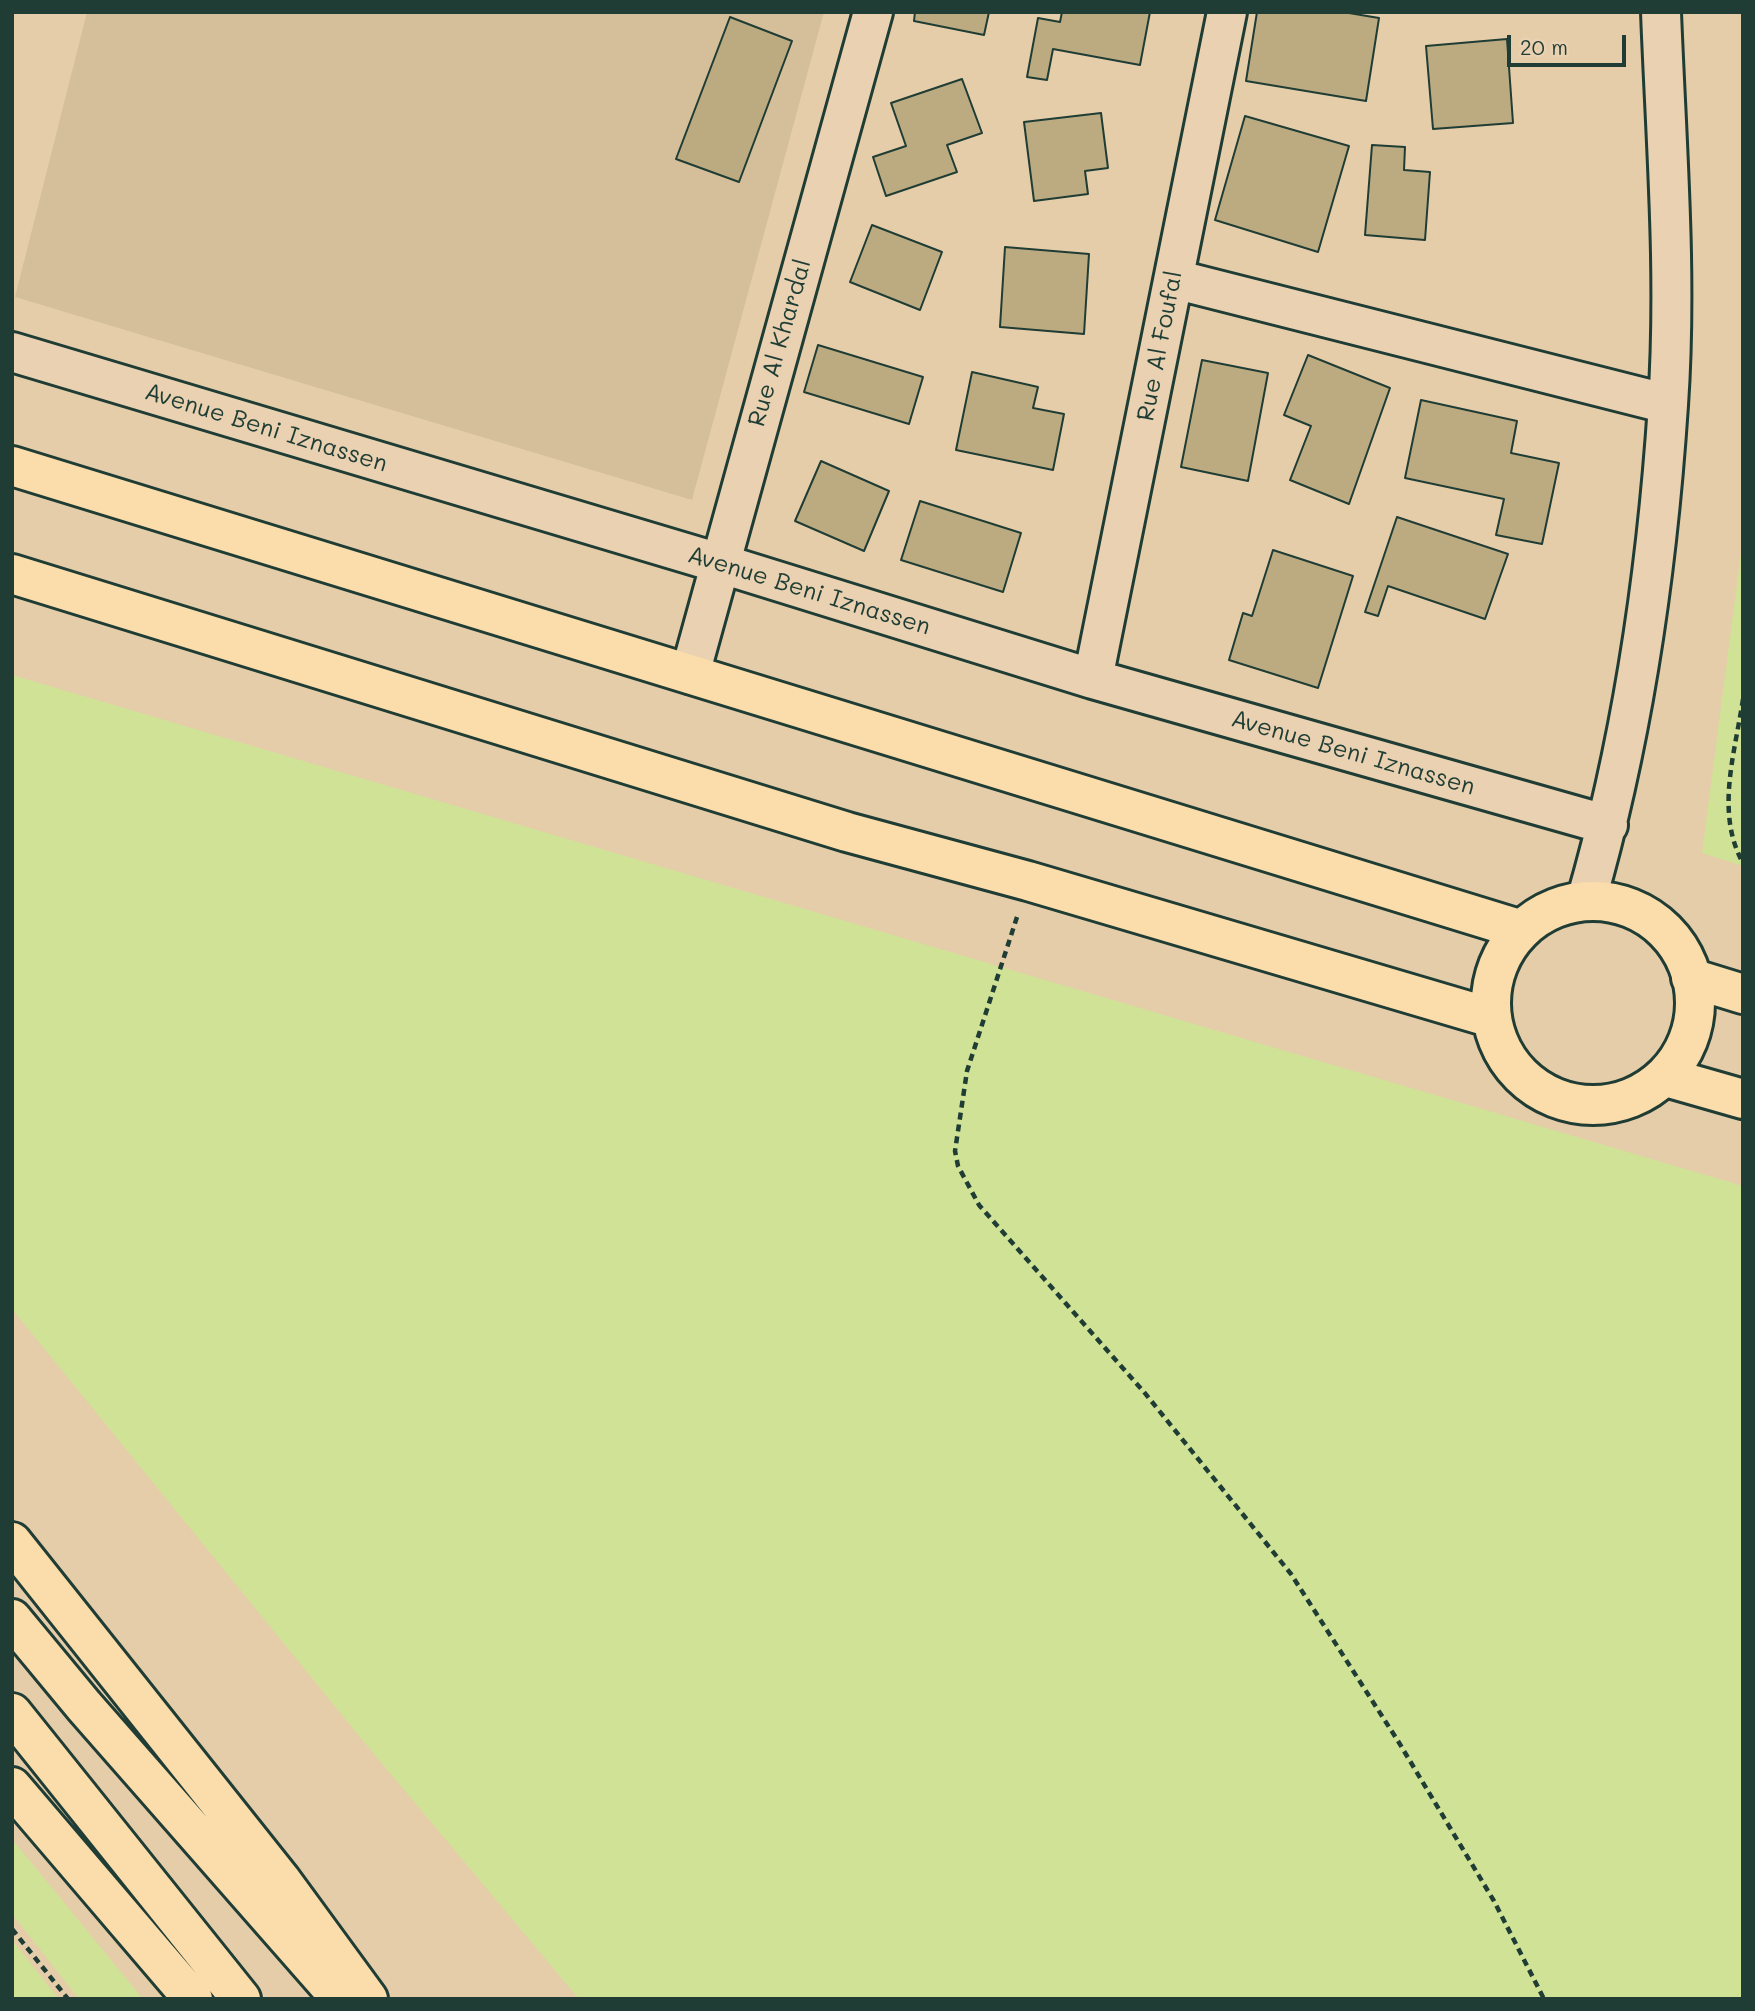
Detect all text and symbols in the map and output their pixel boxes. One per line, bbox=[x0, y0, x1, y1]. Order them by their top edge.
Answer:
scale bar bbox=[1510, 21, 1629, 65]
text: 20 m bbox=[1520, 33, 1568, 60]
street label: Rue Al Khardal bbox=[742, 256, 818, 430]
street label: Rue Al Foufal bbox=[1131, 268, 1189, 424]
street label: Avenue Beni Iznassen bbox=[141, 377, 391, 479]
street label: Avenue Beni Iznassen bbox=[684, 540, 934, 642]
street label: Avenue Beni Iznassen bbox=[1228, 704, 1478, 802]

